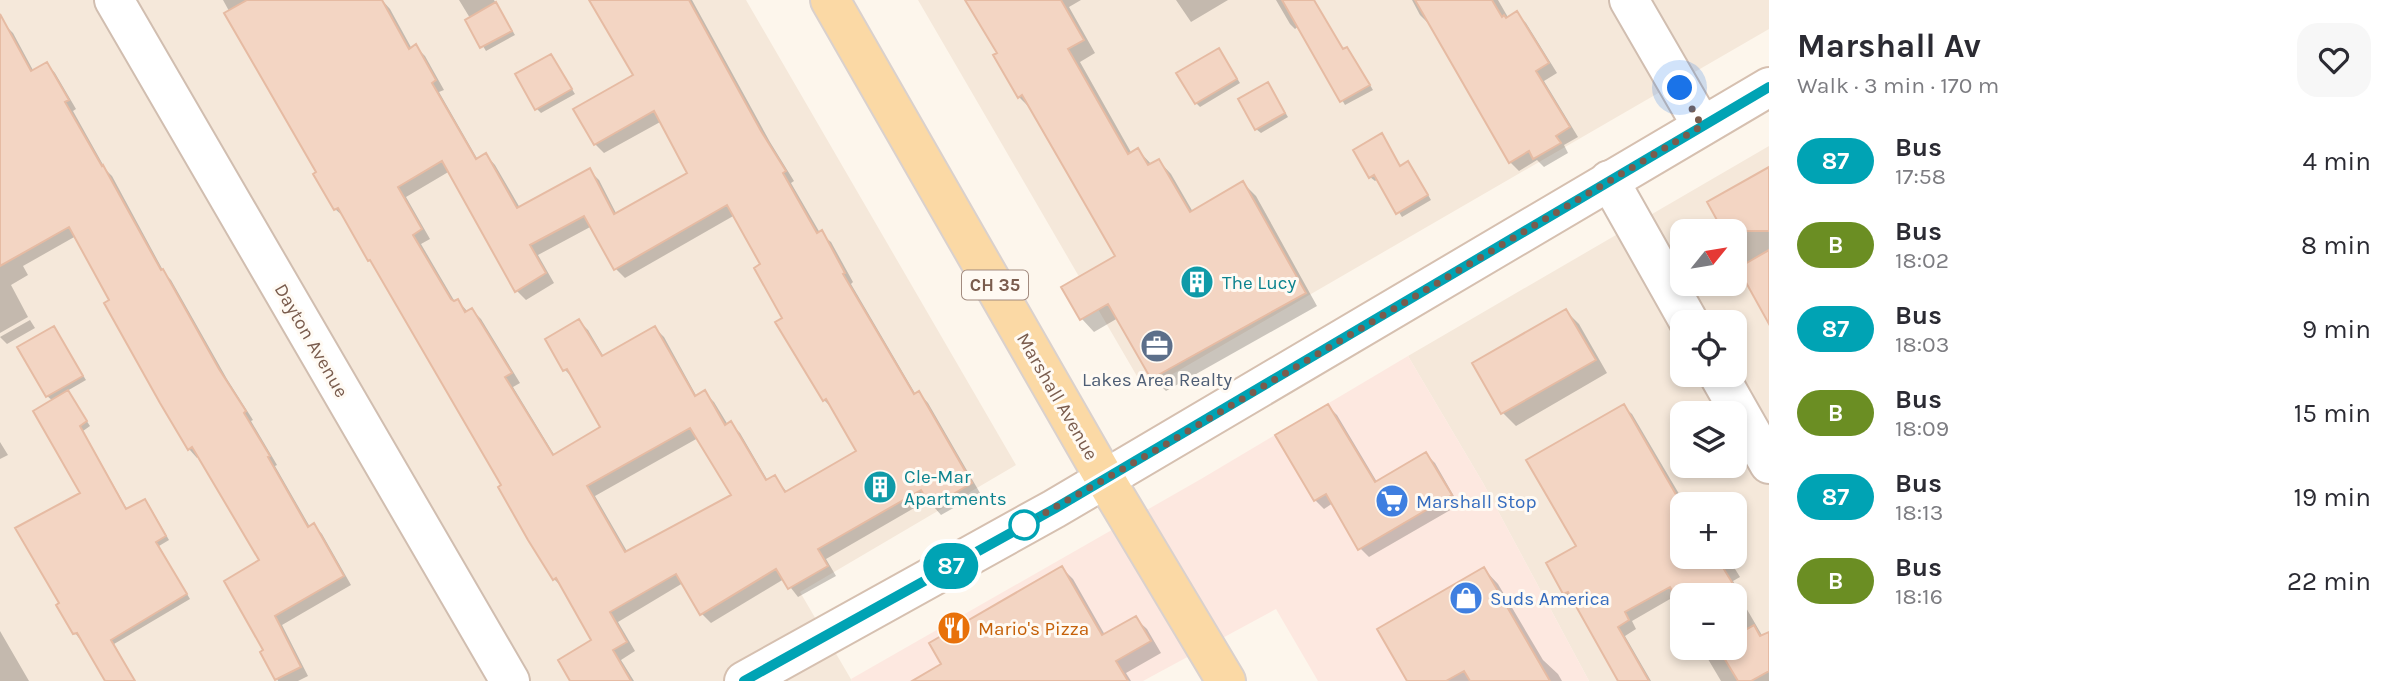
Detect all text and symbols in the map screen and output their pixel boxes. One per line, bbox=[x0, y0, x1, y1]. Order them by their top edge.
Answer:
button: heart bbox=[2297, 23, 2371, 97]
text: Marshall Av bbox=[1797, 27, 1981, 65]
your location bbox=[1662, 70, 1697, 105]
text: Walk · 3 min · 170 m bbox=[1797, 72, 1999, 99]
text: Bus bbox=[1895, 132, 1942, 163]
text: 4 min bbox=[2303, 146, 2371, 177]
text: 87 bbox=[1822, 147, 1849, 175]
text: 17:58 bbox=[1895, 163, 1946, 190]
text: Bus bbox=[1895, 216, 1942, 247]
north arrow bbox=[1670, 219, 1746, 296]
map controls bbox=[1670, 219, 1747, 660]
text: 8 min bbox=[2301, 230, 2371, 261]
text: B bbox=[1828, 231, 1843, 259]
text: 18:02 bbox=[1895, 247, 1949, 274]
building icon: The Lucy bbox=[1178, 263, 1216, 301]
road number: CH 35 bbox=[962, 270, 1028, 300]
place label: The Lucy bbox=[1222, 272, 1296, 294]
street label: Dayton Avenue bbox=[270, 280, 353, 401]
text: Bus bbox=[1895, 300, 1942, 331]
button: locate bbox=[1670, 310, 1747, 387]
text: 9 min bbox=[2302, 314, 2371, 345]
text: 87 bbox=[1822, 315, 1849, 343]
office icon: Lakes Area Realty bbox=[1138, 327, 1176, 365]
street label: Marshall Avenue bbox=[1012, 329, 1102, 464]
text: 18:03 bbox=[1895, 331, 1949, 358]
place label: Lakes Area Realty bbox=[1082, 369, 1232, 391]
text: Bus bbox=[1895, 384, 1942, 415]
text: 15 min bbox=[2294, 398, 2371, 429]
text: B bbox=[1828, 399, 1843, 427]
button: layers bbox=[1670, 401, 1747, 478]
text: 18:09 bbox=[1895, 415, 1949, 442]
place label: Cle-Mar Apartments bbox=[904, 466, 1007, 510]
building icon: Cle-Mar Apartments bbox=[861, 468, 899, 506]
text: Bus bbox=[1895, 468, 1942, 499]
supermarket icon: Marshall Stop bbox=[1373, 482, 1411, 520]
text: 19 min bbox=[2293, 482, 2371, 513]
text: 87 bbox=[1822, 483, 1849, 511]
place label: Marshall Stop bbox=[1416, 491, 1537, 513]
button: + bbox=[1670, 492, 1747, 569]
text: 18:13 bbox=[1895, 499, 1943, 526]
unlabelled marker bbox=[1009, 510, 1039, 540]
line badge: 87 bbox=[920, 543, 982, 589]
text: 87 bbox=[937, 552, 965, 580]
text: Bus bbox=[1895, 552, 1942, 583]
text: 22 min bbox=[2287, 566, 2371, 597]
text: B bbox=[1828, 567, 1843, 595]
shop icon: Suds America bbox=[1447, 579, 1485, 617]
button: − bbox=[1670, 583, 1747, 660]
text: 18:16 bbox=[1895, 583, 1943, 610]
place label: Suds America bbox=[1490, 588, 1610, 610]
restaurant icon: Mario's Pizza bbox=[935, 609, 973, 647]
place label: Mario's Pizza bbox=[978, 618, 1089, 640]

